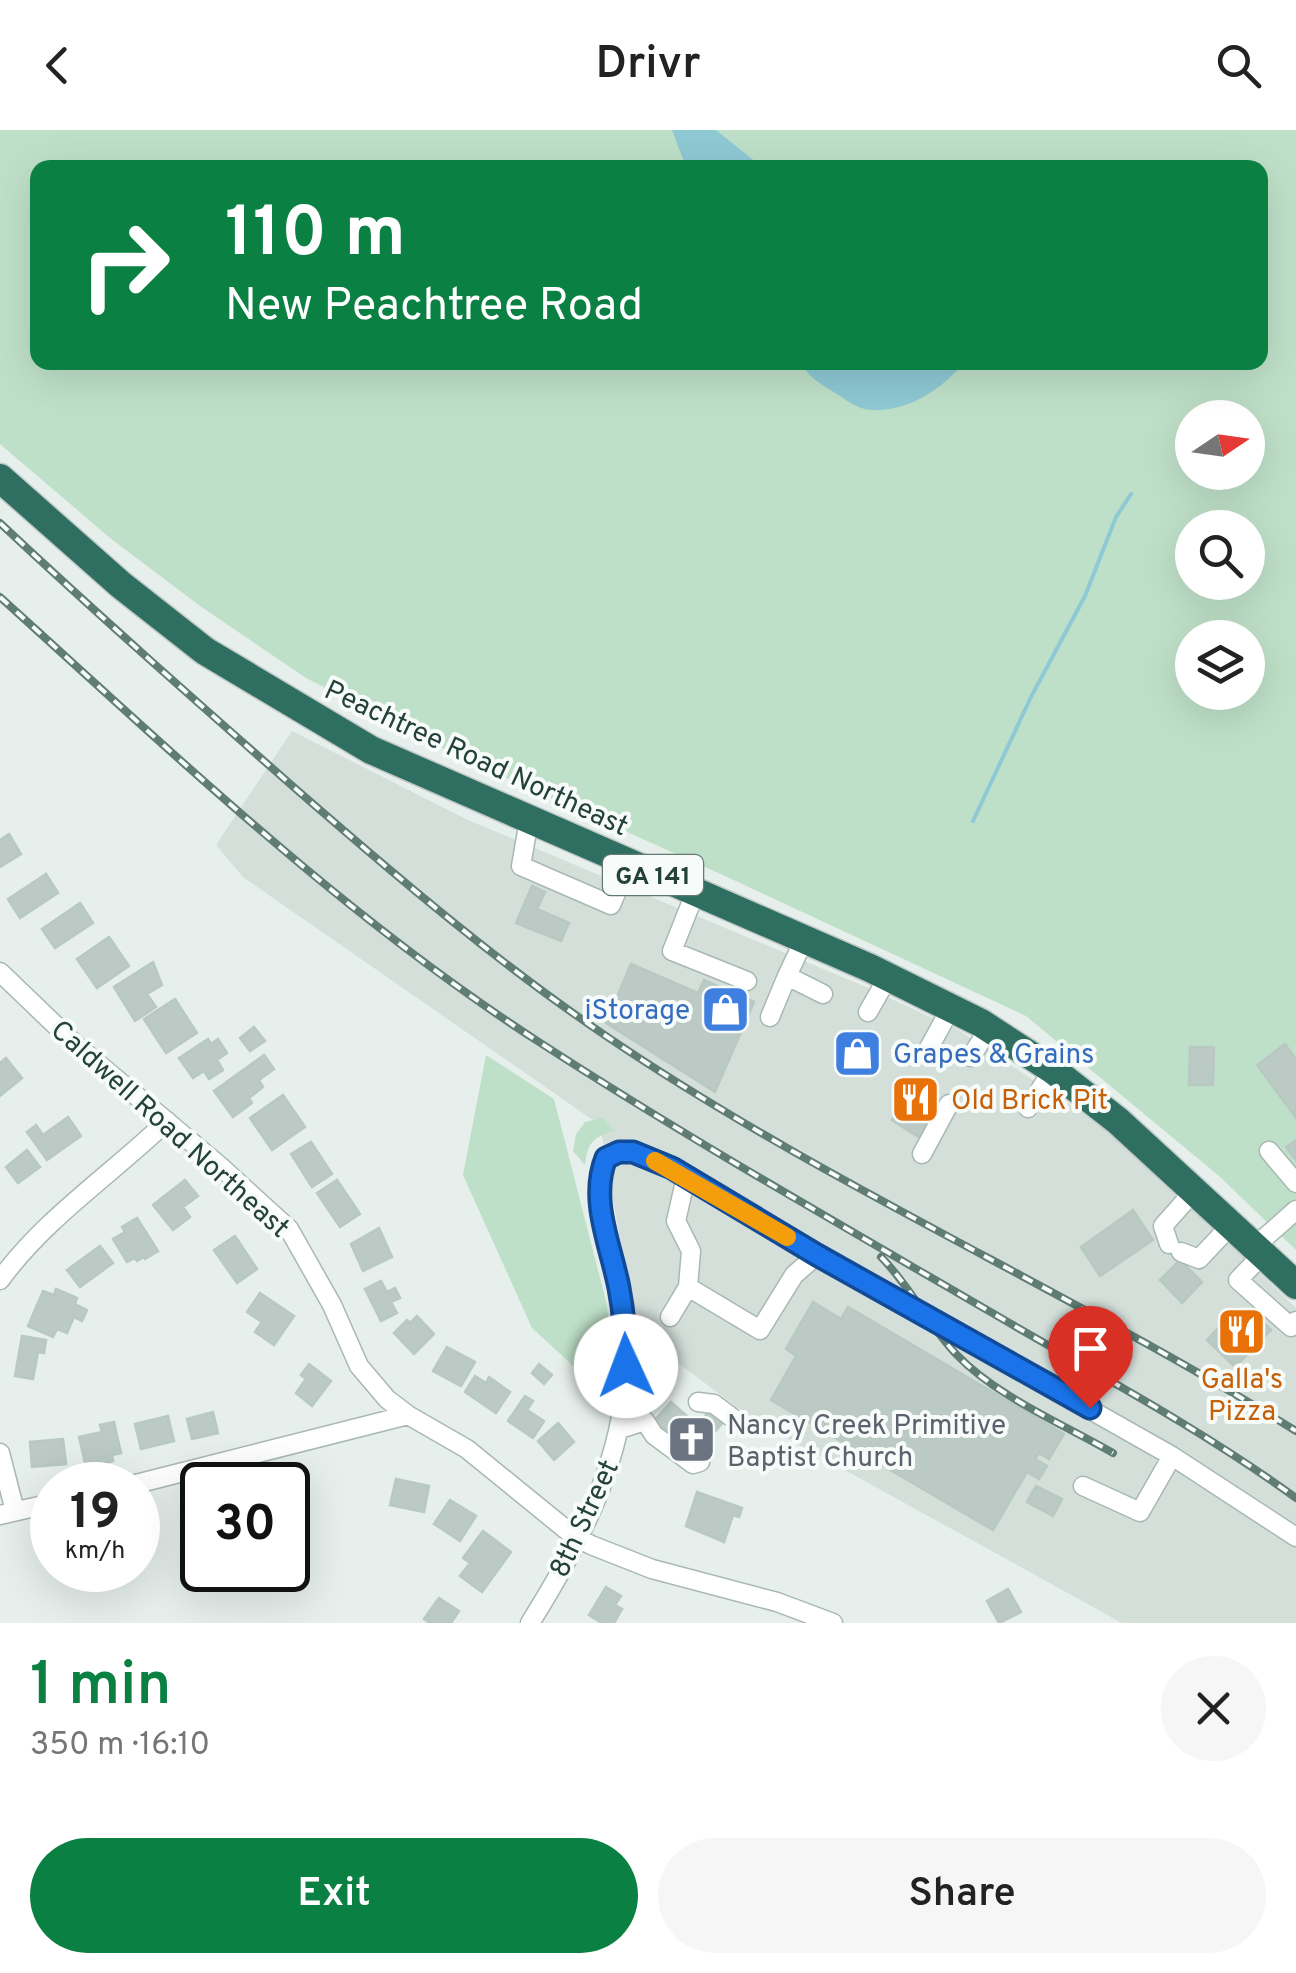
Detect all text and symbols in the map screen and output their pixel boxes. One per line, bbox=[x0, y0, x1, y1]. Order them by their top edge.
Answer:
text: Drivr bbox=[595, 37, 701, 94]
icon: back bbox=[30, 38, 85, 93]
icon: search bbox=[1211, 38, 1266, 93]
text: 110 m bbox=[225, 192, 406, 281]
icon: right bbox=[60, 200, 190, 330]
text: New Peachtree Road bbox=[225, 279, 643, 336]
north arrow bbox=[1175, 400, 1265, 490]
map controls bbox=[1175, 400, 1265, 710]
button: search bbox=[1175, 510, 1265, 600]
button: layers bbox=[1175, 620, 1265, 710]
street label: Peachtree Road Northeast bbox=[318, 673, 634, 846]
road number: GA 141 bbox=[603, 855, 703, 895]
shop icon: iStorage bbox=[699, 983, 751, 1035]
place label: iStorage bbox=[584, 994, 690, 1030]
street label: Caldwell Road Northeast bbox=[42, 1013, 296, 1247]
shop icon: Grapes & Grains bbox=[832, 1027, 884, 1079]
place label: Grapes & Grains bbox=[893, 1038, 1094, 1074]
restaurant icon: Old Brick Pit bbox=[890, 1073, 942, 1125]
place label: Old Brick Pit bbox=[951, 1084, 1108, 1120]
restaurant icon: Galla's Pizza bbox=[1216, 1305, 1268, 1357]
pin bbox=[1048, 1306, 1133, 1409]
position arrow bbox=[574, 1314, 678, 1418]
icon: arrive bbox=[1063, 1321, 1118, 1376]
place label: Galla's Pizza bbox=[1201, 1363, 1283, 1431]
place label: Nancy Creek Primitive Baptist Church bbox=[727, 1409, 1006, 1477]
church icon: Nancy Creek Primitive Baptist Church bbox=[666, 1414, 718, 1466]
street label: 8th Street bbox=[543, 1455, 629, 1584]
speed limit sign: 30 bbox=[180, 1462, 310, 1592]
text: 19 bbox=[70, 1483, 120, 1546]
text: km/h bbox=[65, 1536, 125, 1568]
text: 1 min bbox=[30, 1650, 171, 1726]
button: close bbox=[1161, 1656, 1266, 1761]
text: 350 m · 16:10 bbox=[30, 1726, 210, 1766]
button: Exit bbox=[30, 1838, 638, 1953]
button: Share bbox=[658, 1838, 1266, 1953]

